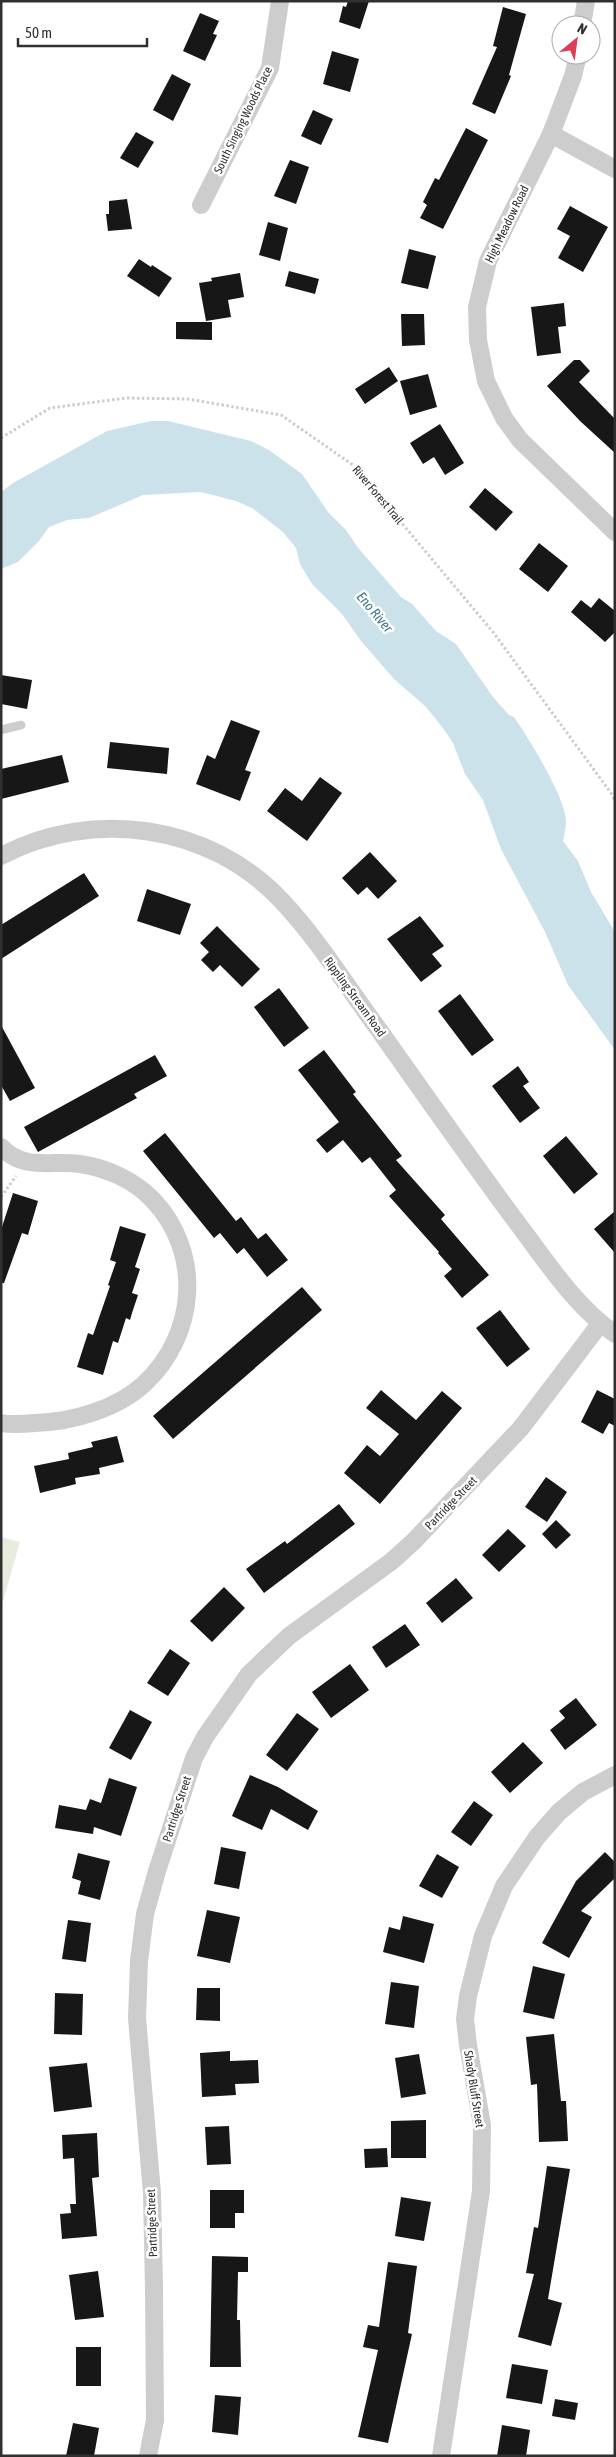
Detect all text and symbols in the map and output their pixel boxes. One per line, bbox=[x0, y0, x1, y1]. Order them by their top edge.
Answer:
scale bar bbox=[18, 15, 146, 47]
north arrow bbox=[551, 15, 601, 65]
text: N bbox=[575, 20, 590, 38]
text: 50 m bbox=[25, 24, 52, 41]
street label: South Singing Woods Place bbox=[211, 64, 275, 176]
street label: High Meadow Road bbox=[482, 183, 532, 265]
street label: River Forest Trail bbox=[349, 463, 407, 528]
water label: Eno River bbox=[354, 589, 397, 636]
street label: Rippling Stream Road bbox=[321, 954, 389, 1040]
street label: Partridge Street bbox=[422, 1473, 480, 1532]
street label: Partridge Street bbox=[160, 1774, 194, 1844]
street label: Shady Bluff Street bbox=[461, 2049, 487, 2129]
street label: Partridge Street bbox=[144, 2188, 160, 2257]

